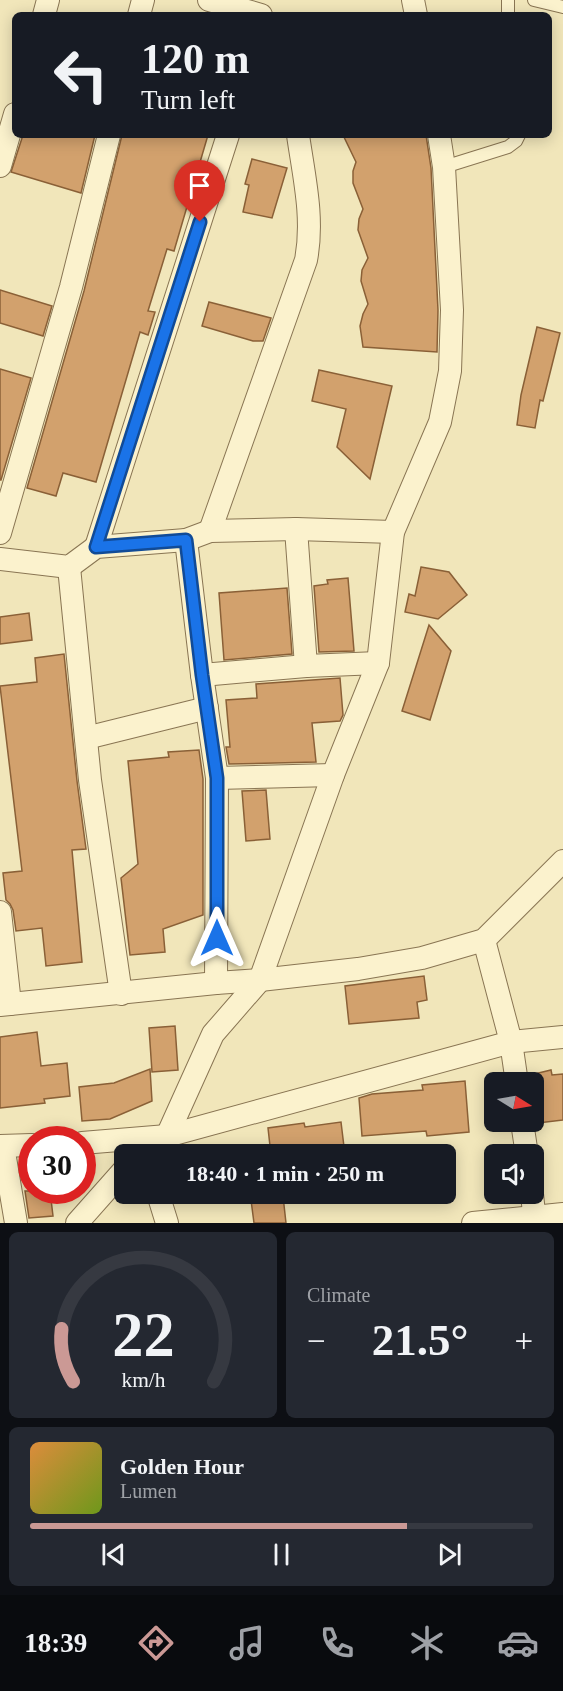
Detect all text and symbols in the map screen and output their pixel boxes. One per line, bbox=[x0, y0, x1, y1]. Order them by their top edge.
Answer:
icon: left bbox=[42, 36, 120, 114]
text: 120 m bbox=[141, 36, 250, 82]
text: Turn left bbox=[141, 85, 235, 115]
pin bbox=[174, 160, 225, 222]
icon: arrive bbox=[183, 169, 216, 202]
position arrow bbox=[185, 906, 249, 970]
north arrow bbox=[484, 1072, 544, 1132]
map controls bbox=[484, 1072, 544, 1204]
speed limit sign: 30 bbox=[18, 1126, 96, 1204]
button: sound bbox=[484, 1144, 544, 1204]
text: 18:40 · 1 min · 250 m bbox=[186, 1161, 384, 1186]
text: Climate bbox=[307, 1284, 370, 1306]
text: 22 bbox=[112, 1300, 174, 1369]
text: 21.5° bbox=[372, 1315, 468, 1365]
text: − bbox=[307, 1323, 326, 1359]
text: + bbox=[514, 1323, 533, 1359]
text: km/h bbox=[121, 1368, 165, 1392]
text: Golden Hour bbox=[120, 1454, 244, 1479]
text: Lumen bbox=[120, 1480, 177, 1502]
icon: previous bbox=[97, 1538, 130, 1571]
icon: pause bbox=[265, 1538, 298, 1571]
icon: next bbox=[433, 1538, 466, 1571]
icon: directions bbox=[135, 1622, 177, 1664]
icon: music bbox=[226, 1622, 268, 1664]
icon: phone bbox=[316, 1622, 358, 1664]
icon: climate bbox=[406, 1622, 448, 1664]
icon: car bbox=[497, 1622, 539, 1664]
text: 18:39 bbox=[24, 1628, 87, 1658]

